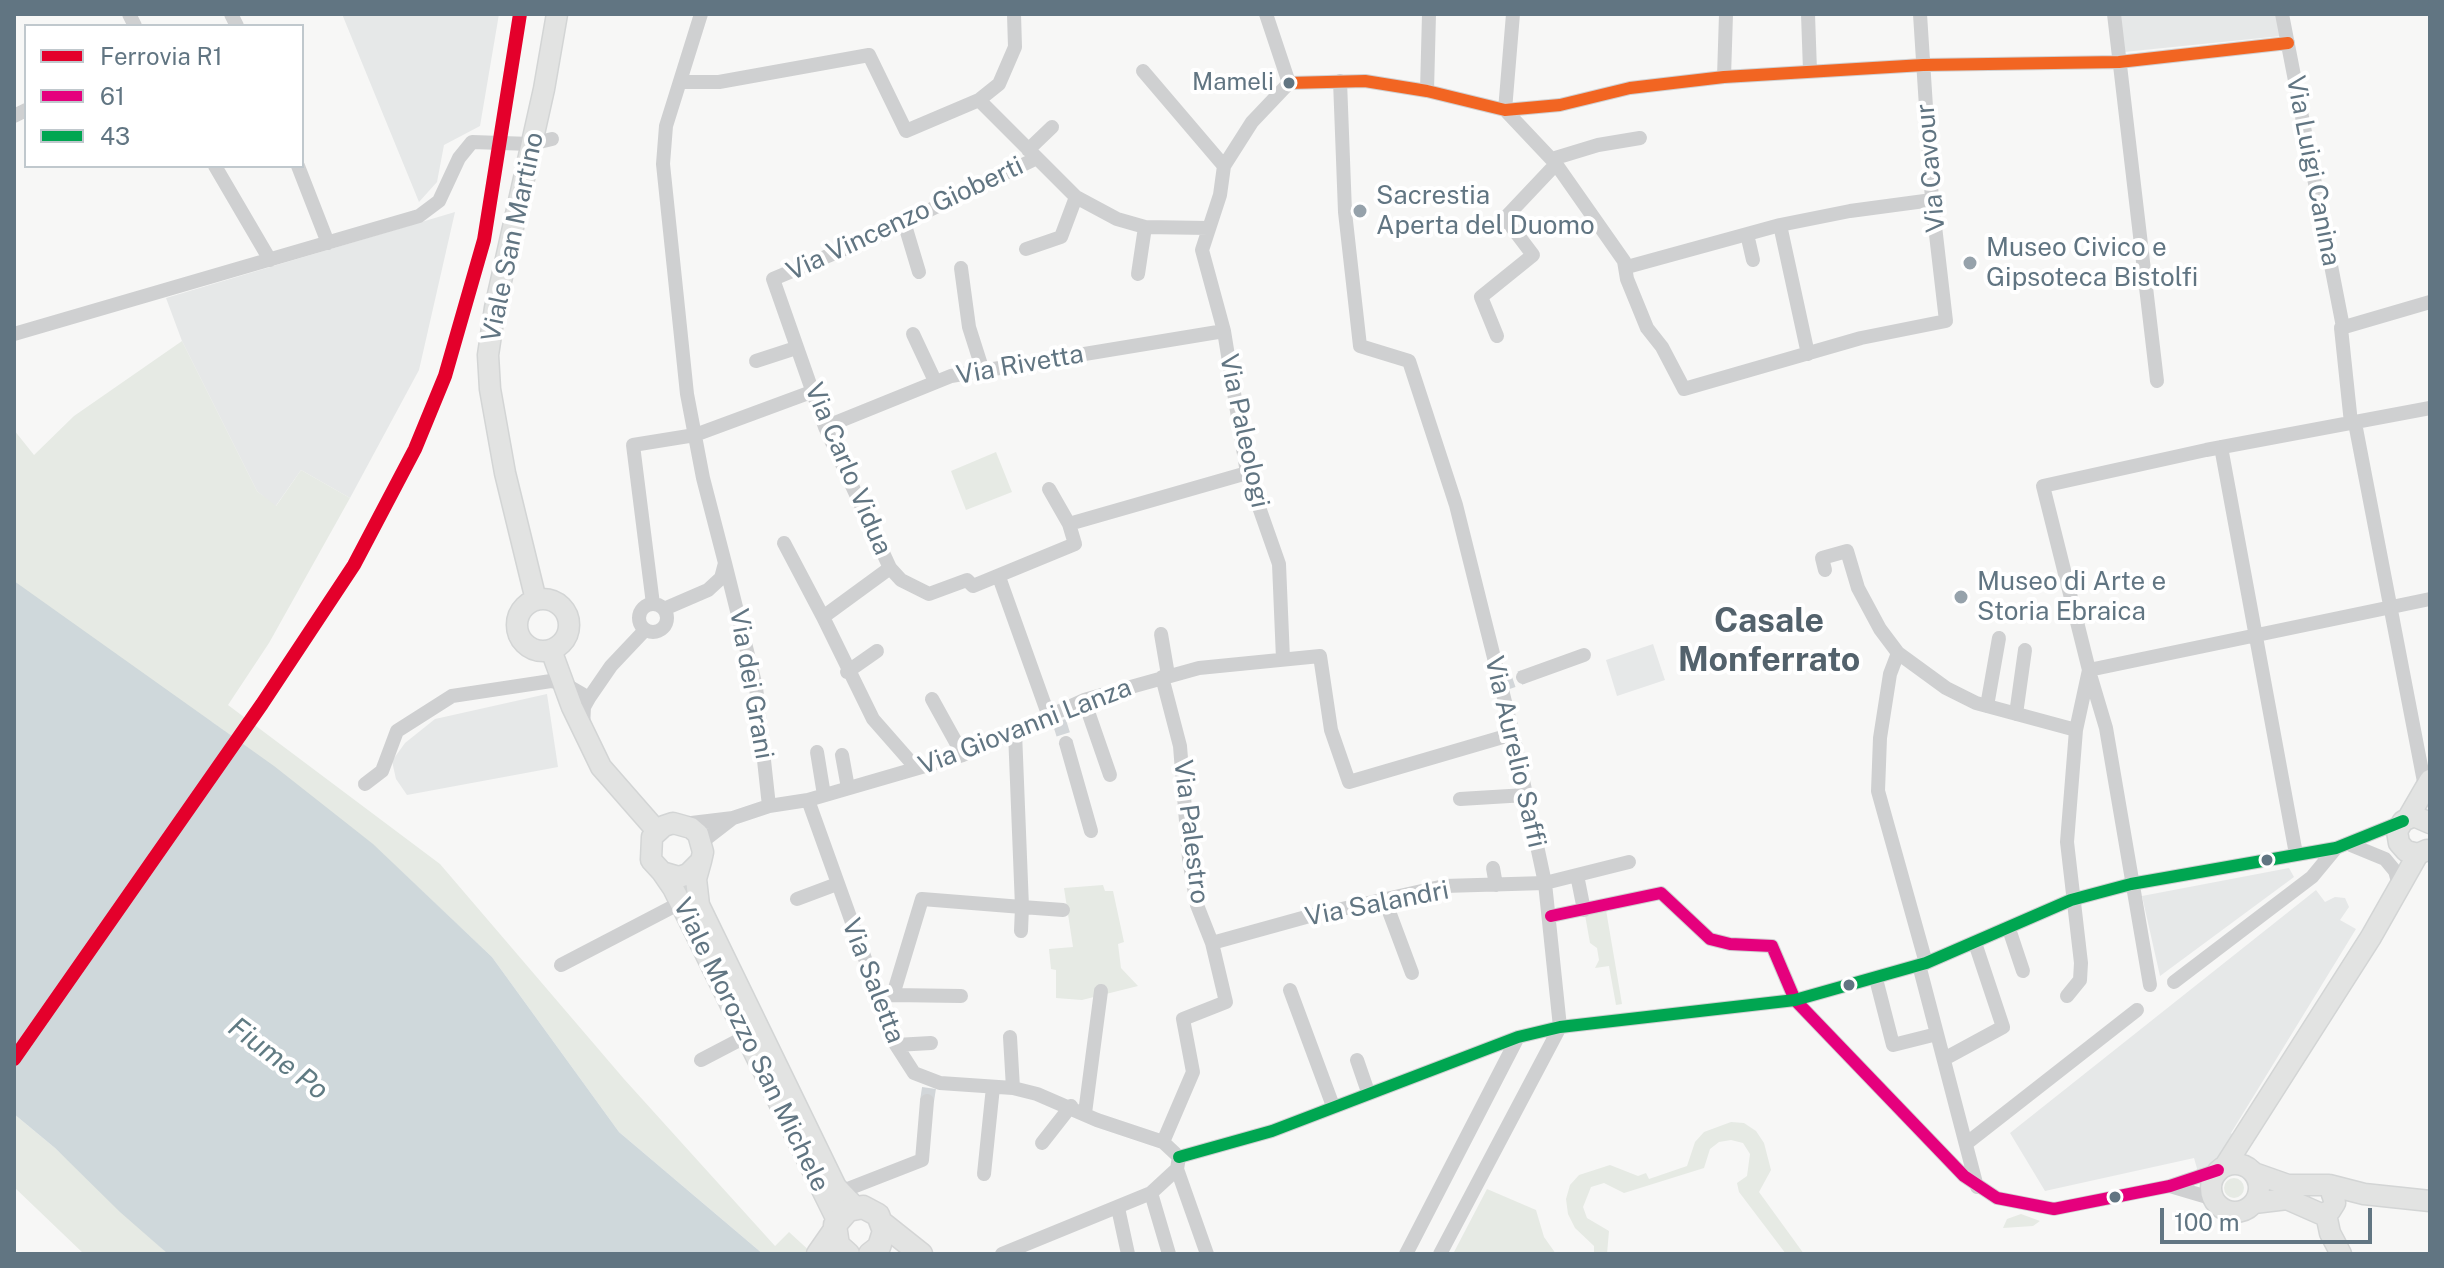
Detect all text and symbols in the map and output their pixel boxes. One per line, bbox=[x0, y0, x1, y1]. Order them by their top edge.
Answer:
legend bbox=[24, 24, 304, 168]
text: Ferrovia R1 bbox=[100, 42, 223, 70]
place label: Mameli bbox=[1192, 69, 1274, 97]
street label: Via Luigi Canina bbox=[2279, 73, 2347, 269]
marker: Mameli bbox=[1281, 75, 1297, 91]
text: 61 bbox=[100, 82, 125, 110]
street label: Via Cavour bbox=[1910, 102, 1952, 234]
text: 43 bbox=[100, 122, 130, 150]
street label: Viale San Martino bbox=[476, 130, 550, 344]
street label: Via Vincenzo Gioberti bbox=[782, 150, 1028, 288]
place label: Sacrestia Aperta del Duomo bbox=[1376, 180, 1595, 242]
marker: Sacrestia Aperta del Duomo bbox=[1351, 202, 1369, 220]
place label: Museo Civico e Gipsoteca Bistolfi bbox=[1986, 232, 2198, 294]
marker: Museo Civico e Gipsoteca Bistolfi bbox=[1961, 254, 1979, 272]
street label: Via Rivetta bbox=[954, 338, 1086, 392]
street label: Via Paleologi bbox=[1212, 351, 1276, 511]
street label: Via Carlo Vidua bbox=[798, 378, 898, 560]
place label: Museo di Arte e Storia Ebraica bbox=[1977, 566, 2166, 628]
marker: Museo di Arte e Storia Ebraica bbox=[1952, 588, 1970, 606]
district label: Casale Monferrato bbox=[1678, 602, 1860, 682]
street label: Via dei Grani bbox=[722, 606, 780, 762]
street label: Via Aurelio Saffi bbox=[1478, 653, 1552, 851]
street label: Via Giovanni Lanza bbox=[914, 672, 1136, 782]
street label: Via Palestro bbox=[1167, 758, 1215, 906]
unlabelled marker bbox=[2259, 852, 2275, 868]
street label: Via Salandri bbox=[1302, 875, 1452, 933]
street label: Viale Morozzo San Michele bbox=[666, 893, 836, 1197]
street label: Via Saletta bbox=[835, 914, 911, 1048]
unlabelled marker bbox=[1841, 977, 1857, 993]
water label: Fiume Po bbox=[221, 1011, 335, 1107]
unlabelled marker bbox=[2107, 1189, 2123, 1205]
scale bar bbox=[2164, 1192, 2376, 1242]
text: 100 m bbox=[2174, 1208, 2240, 1236]

